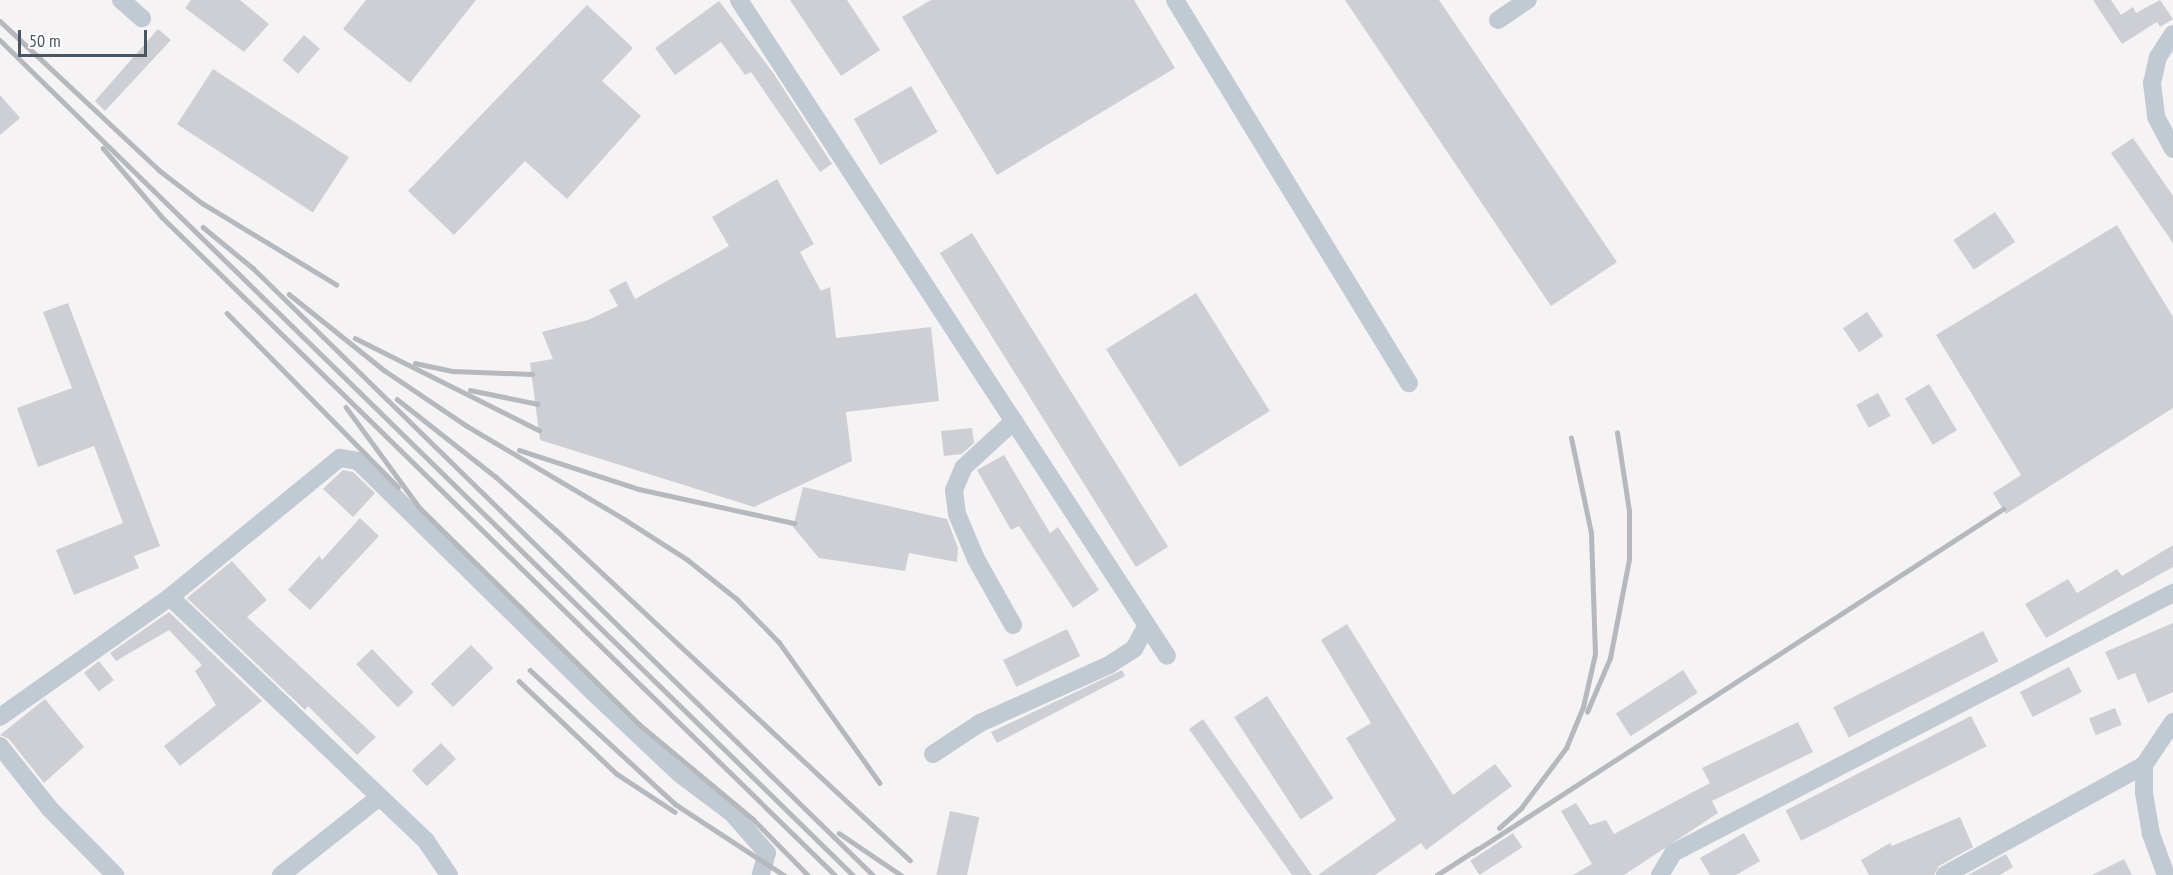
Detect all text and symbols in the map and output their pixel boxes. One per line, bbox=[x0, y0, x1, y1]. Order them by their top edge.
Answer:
scale bar bbox=[21, 18, 150, 56]
text: 50 m bbox=[29, 29, 61, 52]

